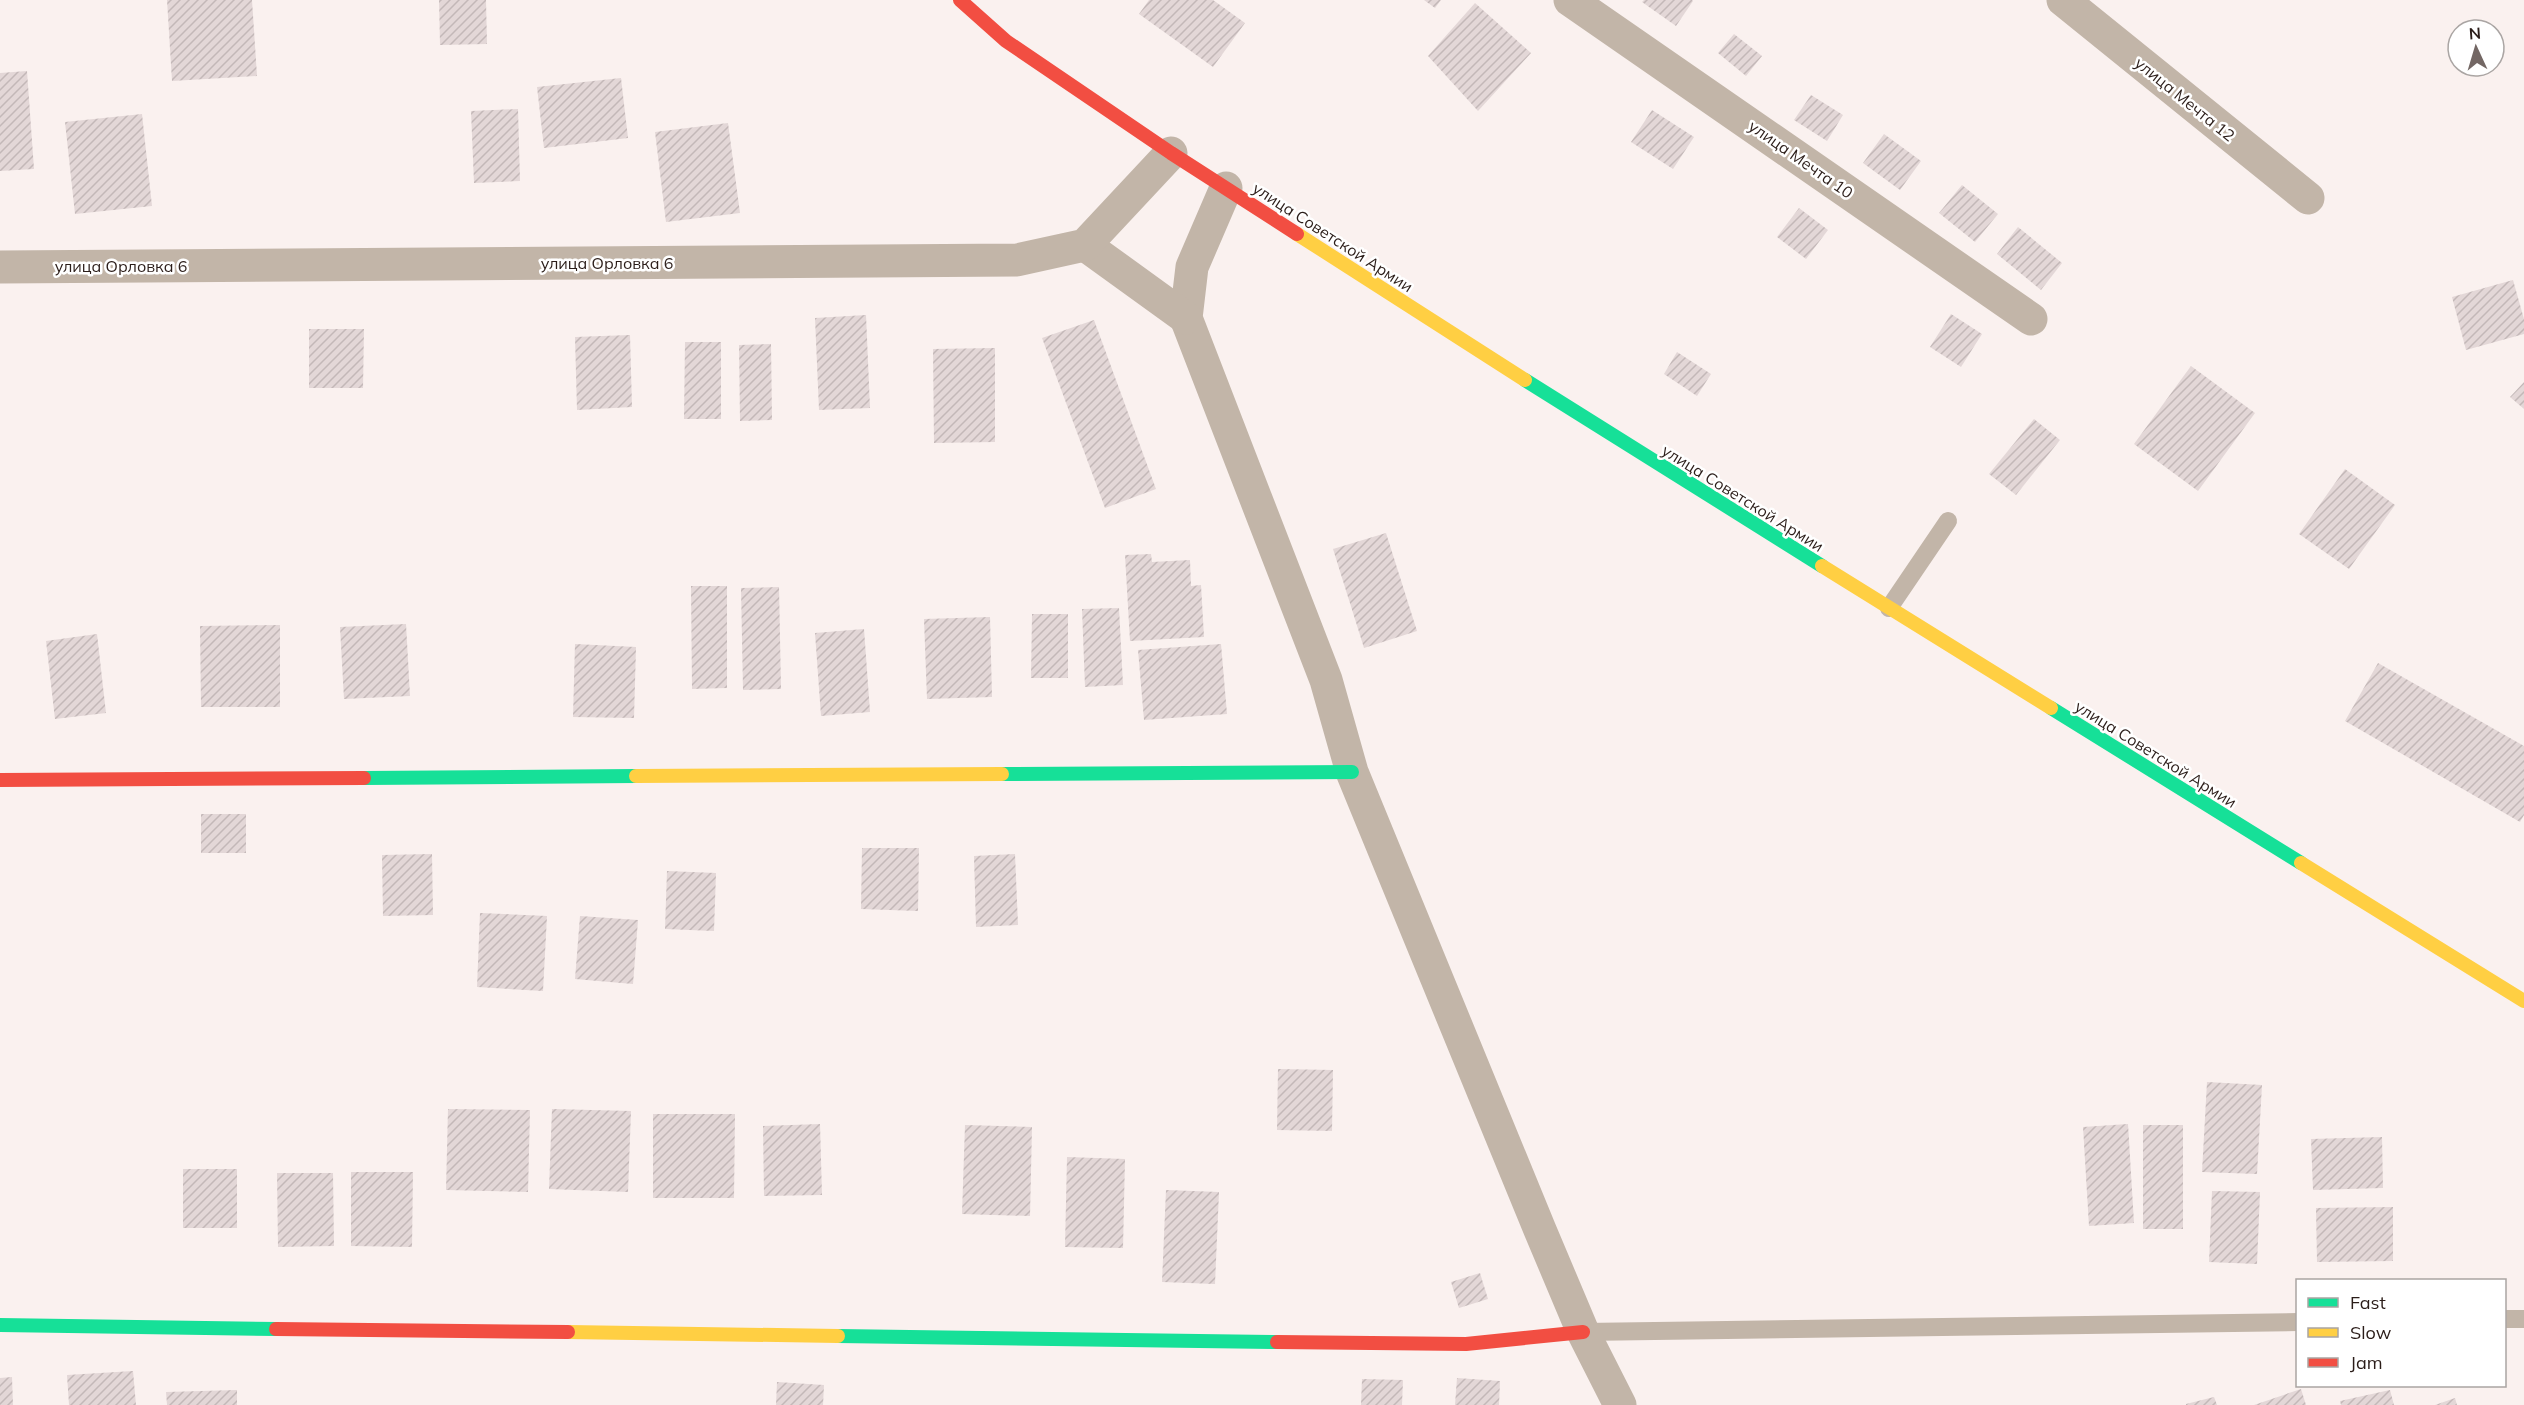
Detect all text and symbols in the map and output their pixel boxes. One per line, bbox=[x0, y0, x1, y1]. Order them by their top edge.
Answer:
north arrow bbox=[2446, 18, 2506, 78]
text: N bbox=[2468, 23, 2482, 43]
street label: улица Мечта 12 bbox=[2131, 53, 2239, 145]
street label: улица Мечта 10 bbox=[1745, 116, 1857, 202]
street label: улица Советской Армии bbox=[1249, 178, 1417, 296]
street label: улица Орловка 6 bbox=[541, 253, 673, 273]
street label: улица Орловка 6 bbox=[55, 256, 187, 276]
street label: улица Советской Армии bbox=[1658, 440, 1828, 556]
street label: улица Советской Армии bbox=[2071, 696, 2241, 812]
legend bbox=[2296, 1279, 2506, 1387]
text: Fast bbox=[2350, 1291, 2386, 1314]
text: Slow bbox=[2350, 1321, 2392, 1344]
text: Jam bbox=[2350, 1351, 2383, 1374]

